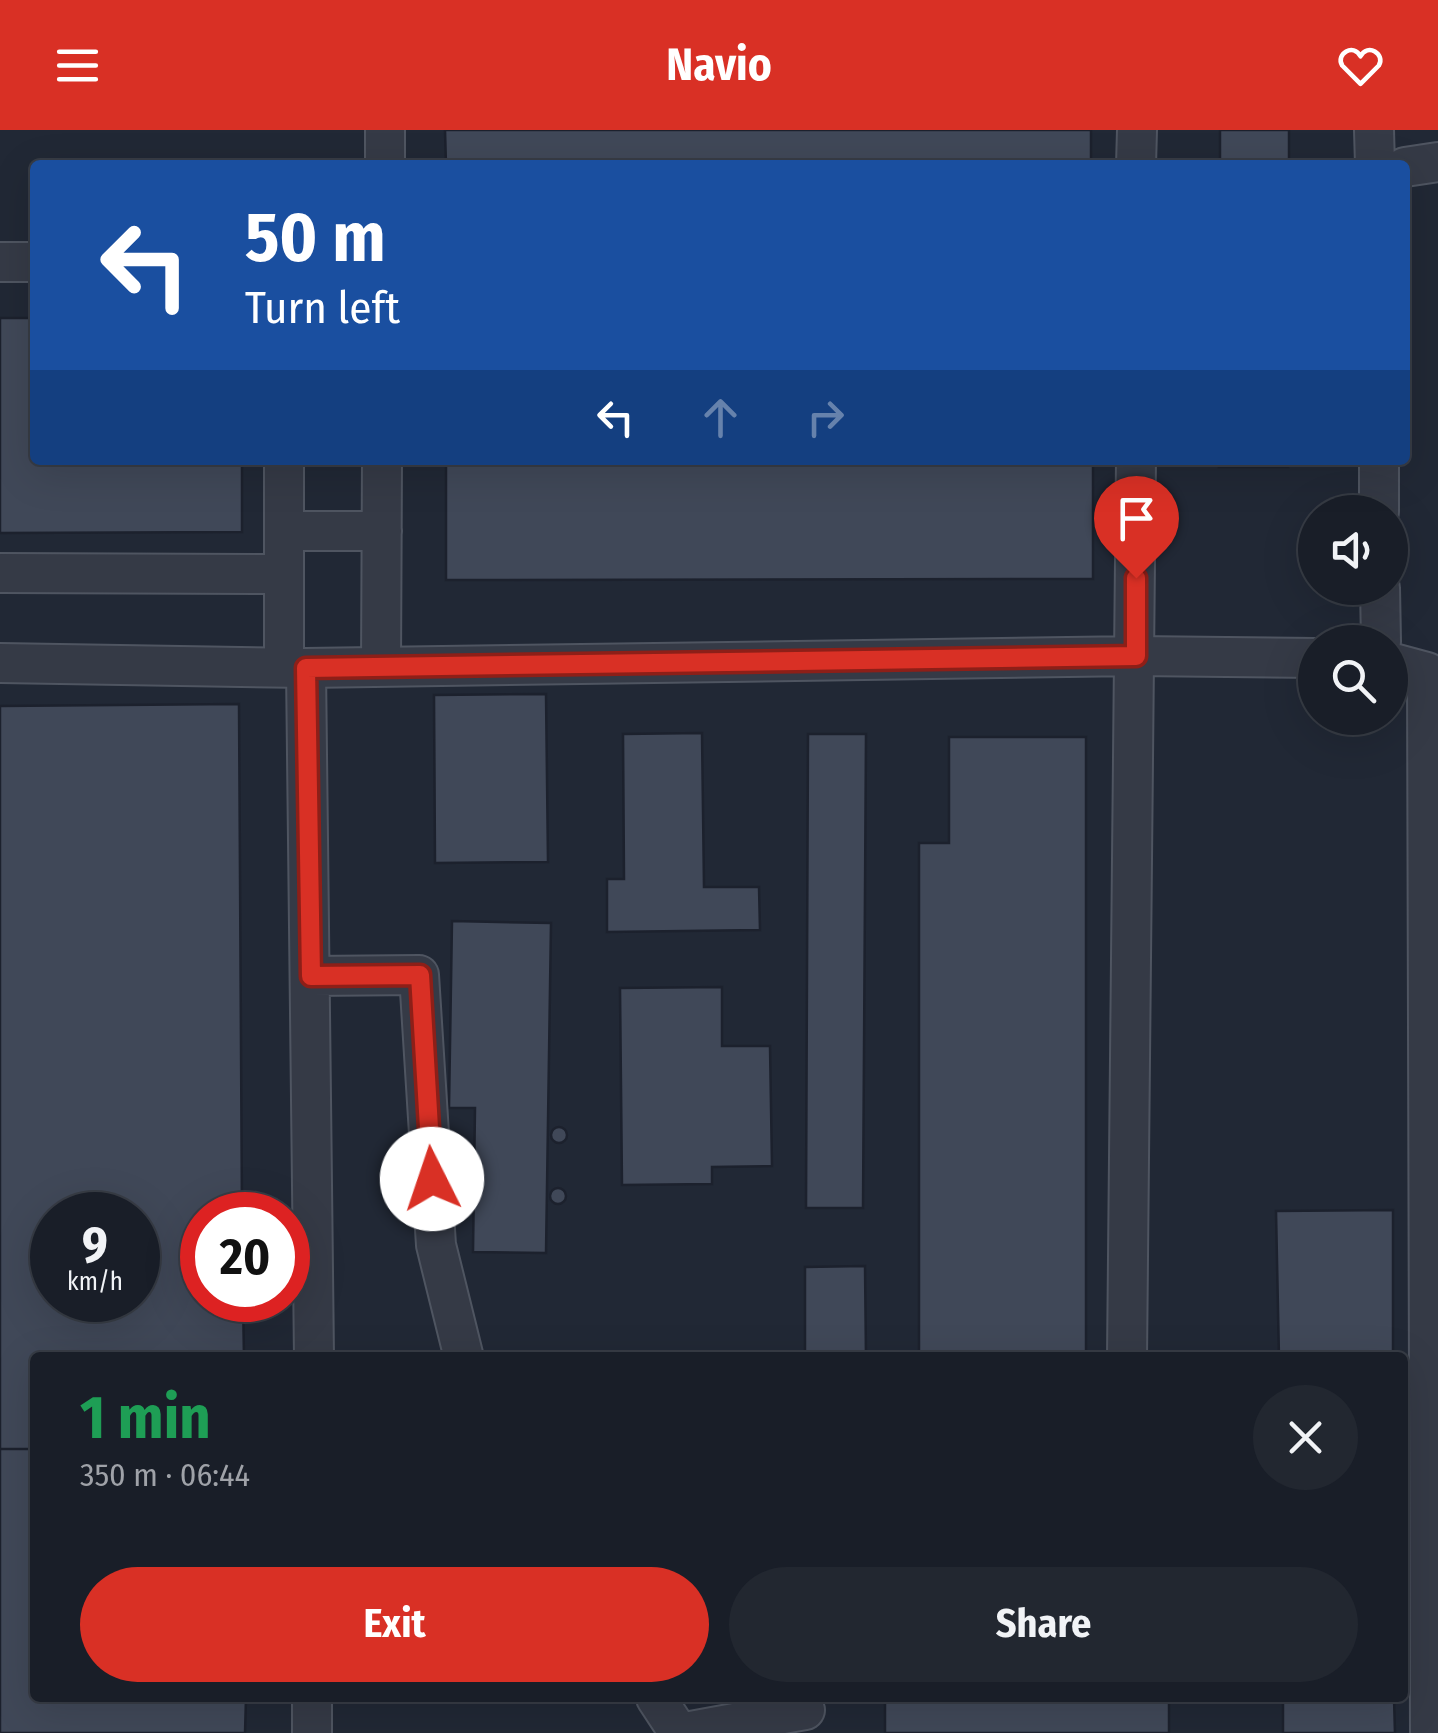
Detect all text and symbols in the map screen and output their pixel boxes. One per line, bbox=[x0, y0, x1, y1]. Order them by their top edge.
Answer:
icon: menu bbox=[50, 38, 105, 93]
text: Navio bbox=[666, 38, 772, 92]
icon: heart bbox=[1333, 38, 1388, 93]
text: 50 m bbox=[245, 196, 386, 280]
icon: left bbox=[80, 200, 210, 330]
text: Turn left bbox=[245, 281, 400, 335]
icon: left bbox=[588, 390, 643, 445]
icon: ahead bbox=[693, 390, 748, 445]
icon: right bbox=[798, 390, 853, 445]
pin bbox=[1094, 476, 1179, 579]
icon: arrive bbox=[1109, 491, 1164, 546]
map controls bbox=[1298, 495, 1408, 735]
button: sound bbox=[1298, 495, 1408, 605]
button: search bbox=[1298, 625, 1408, 735]
position arrow bbox=[380, 1127, 484, 1231]
speed limit sign: 20 bbox=[180, 1192, 310, 1322]
text: 9 bbox=[82, 1215, 108, 1275]
text: km/h bbox=[67, 1267, 123, 1297]
text: 1 min bbox=[80, 1382, 211, 1454]
button: close bbox=[1253, 1385, 1358, 1490]
text: 350 m · 06:44 bbox=[80, 1456, 250, 1494]
button: Exit bbox=[80, 1567, 709, 1682]
button: Share bbox=[729, 1567, 1358, 1682]

